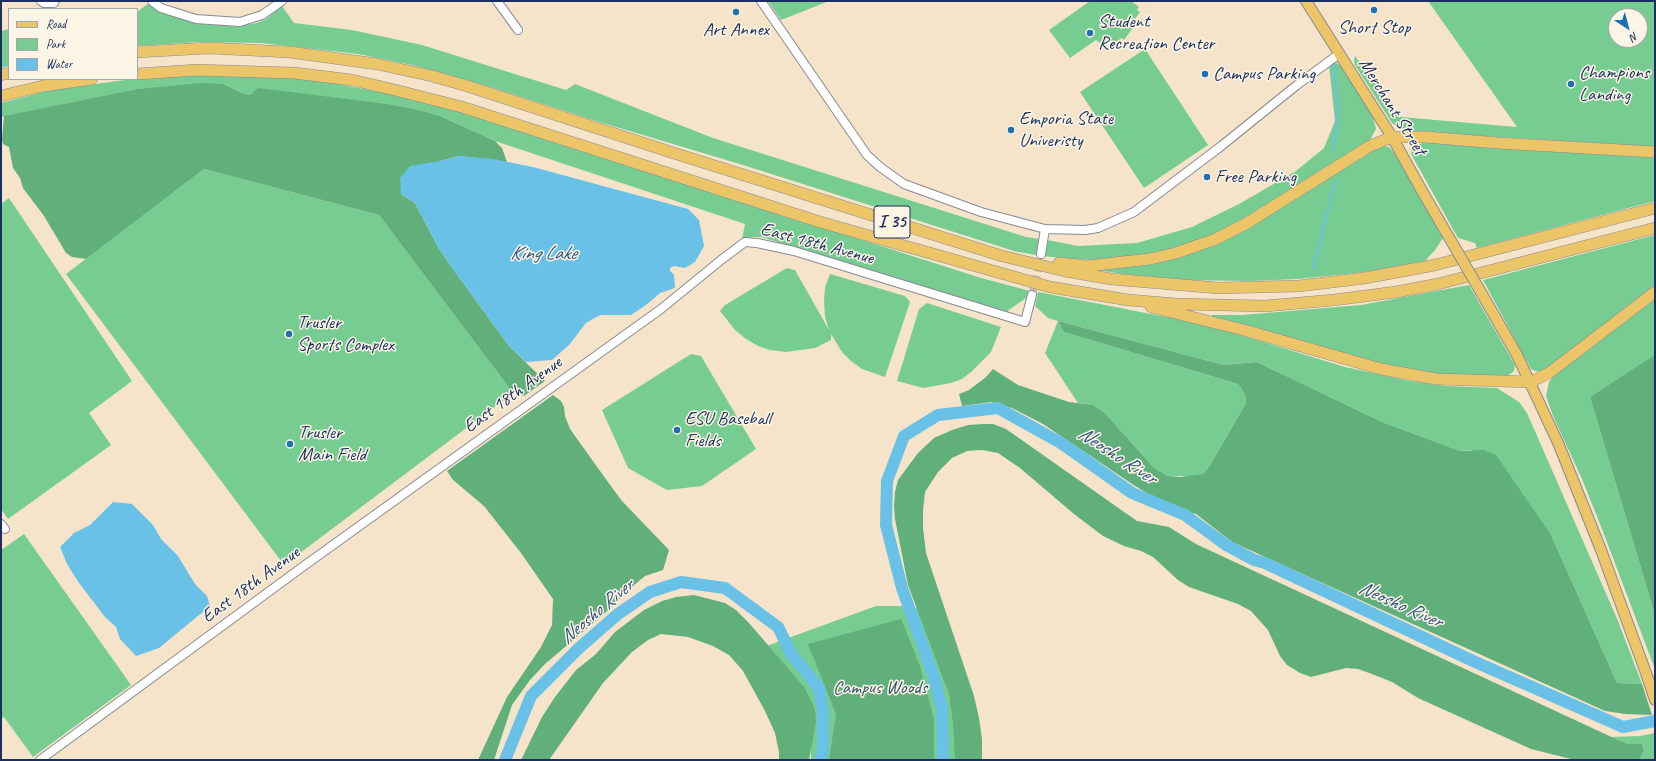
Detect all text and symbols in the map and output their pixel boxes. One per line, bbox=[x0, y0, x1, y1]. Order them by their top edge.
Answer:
marker: Short Stop bbox=[1369, 5, 1379, 15]
marker: Art Annex bbox=[731, 7, 741, 17]
legend bbox=[8, 8, 138, 80]
north arrow bbox=[1608, 8, 1648, 48]
place label: Student Recreation Center bbox=[1098, 11, 1214, 55]
text: Road bbox=[46, 16, 66, 32]
place label: Short Stop bbox=[1338, 17, 1410, 39]
place label: Art Annex bbox=[703, 19, 769, 41]
marker: Student Recreation Center bbox=[1085, 28, 1095, 38]
text: N bbox=[1628, 29, 1641, 45]
text: Park bbox=[46, 36, 65, 52]
street label: Merchant Street bbox=[1353, 54, 1431, 160]
text: Water bbox=[46, 56, 72, 72]
place label: Champions Landing bbox=[1579, 62, 1649, 106]
place label: Campus Parking bbox=[1213, 63, 1315, 85]
marker: Campus Parking bbox=[1200, 69, 1210, 79]
marker: Champions Landing bbox=[1566, 79, 1576, 89]
place label: Emporia State Univeristy bbox=[1019, 108, 1113, 152]
marker: Emporia State Univeristy bbox=[1006, 125, 1016, 135]
place label: Free Parking bbox=[1215, 166, 1296, 188]
marker: Free Parking bbox=[1202, 172, 1212, 182]
road number: I 35 bbox=[874, 206, 910, 238]
street label: East 18th Avenue bbox=[758, 218, 876, 270]
water label: King Lake bbox=[510, 242, 576, 266]
place label: Trusler Sports Complex bbox=[297, 312, 394, 356]
marker: Trusler Sports Complex bbox=[284, 329, 294, 339]
street label: East 18th Avenue bbox=[459, 352, 567, 438]
place label: ESU Baseball Fields bbox=[685, 408, 771, 452]
place label: Trusler Main Field bbox=[298, 422, 366, 466]
water label: Neosho River bbox=[1073, 422, 1161, 490]
marker: ESU Baseball Fields bbox=[672, 425, 682, 435]
marker: Trusler Main Field bbox=[285, 439, 295, 449]
street label: East 18th Avenue bbox=[197, 542, 305, 628]
water label: Neosho River bbox=[555, 574, 639, 650]
water label: Neosho River bbox=[1355, 576, 1445, 634]
park label: Campus Woods bbox=[833, 677, 927, 699]

